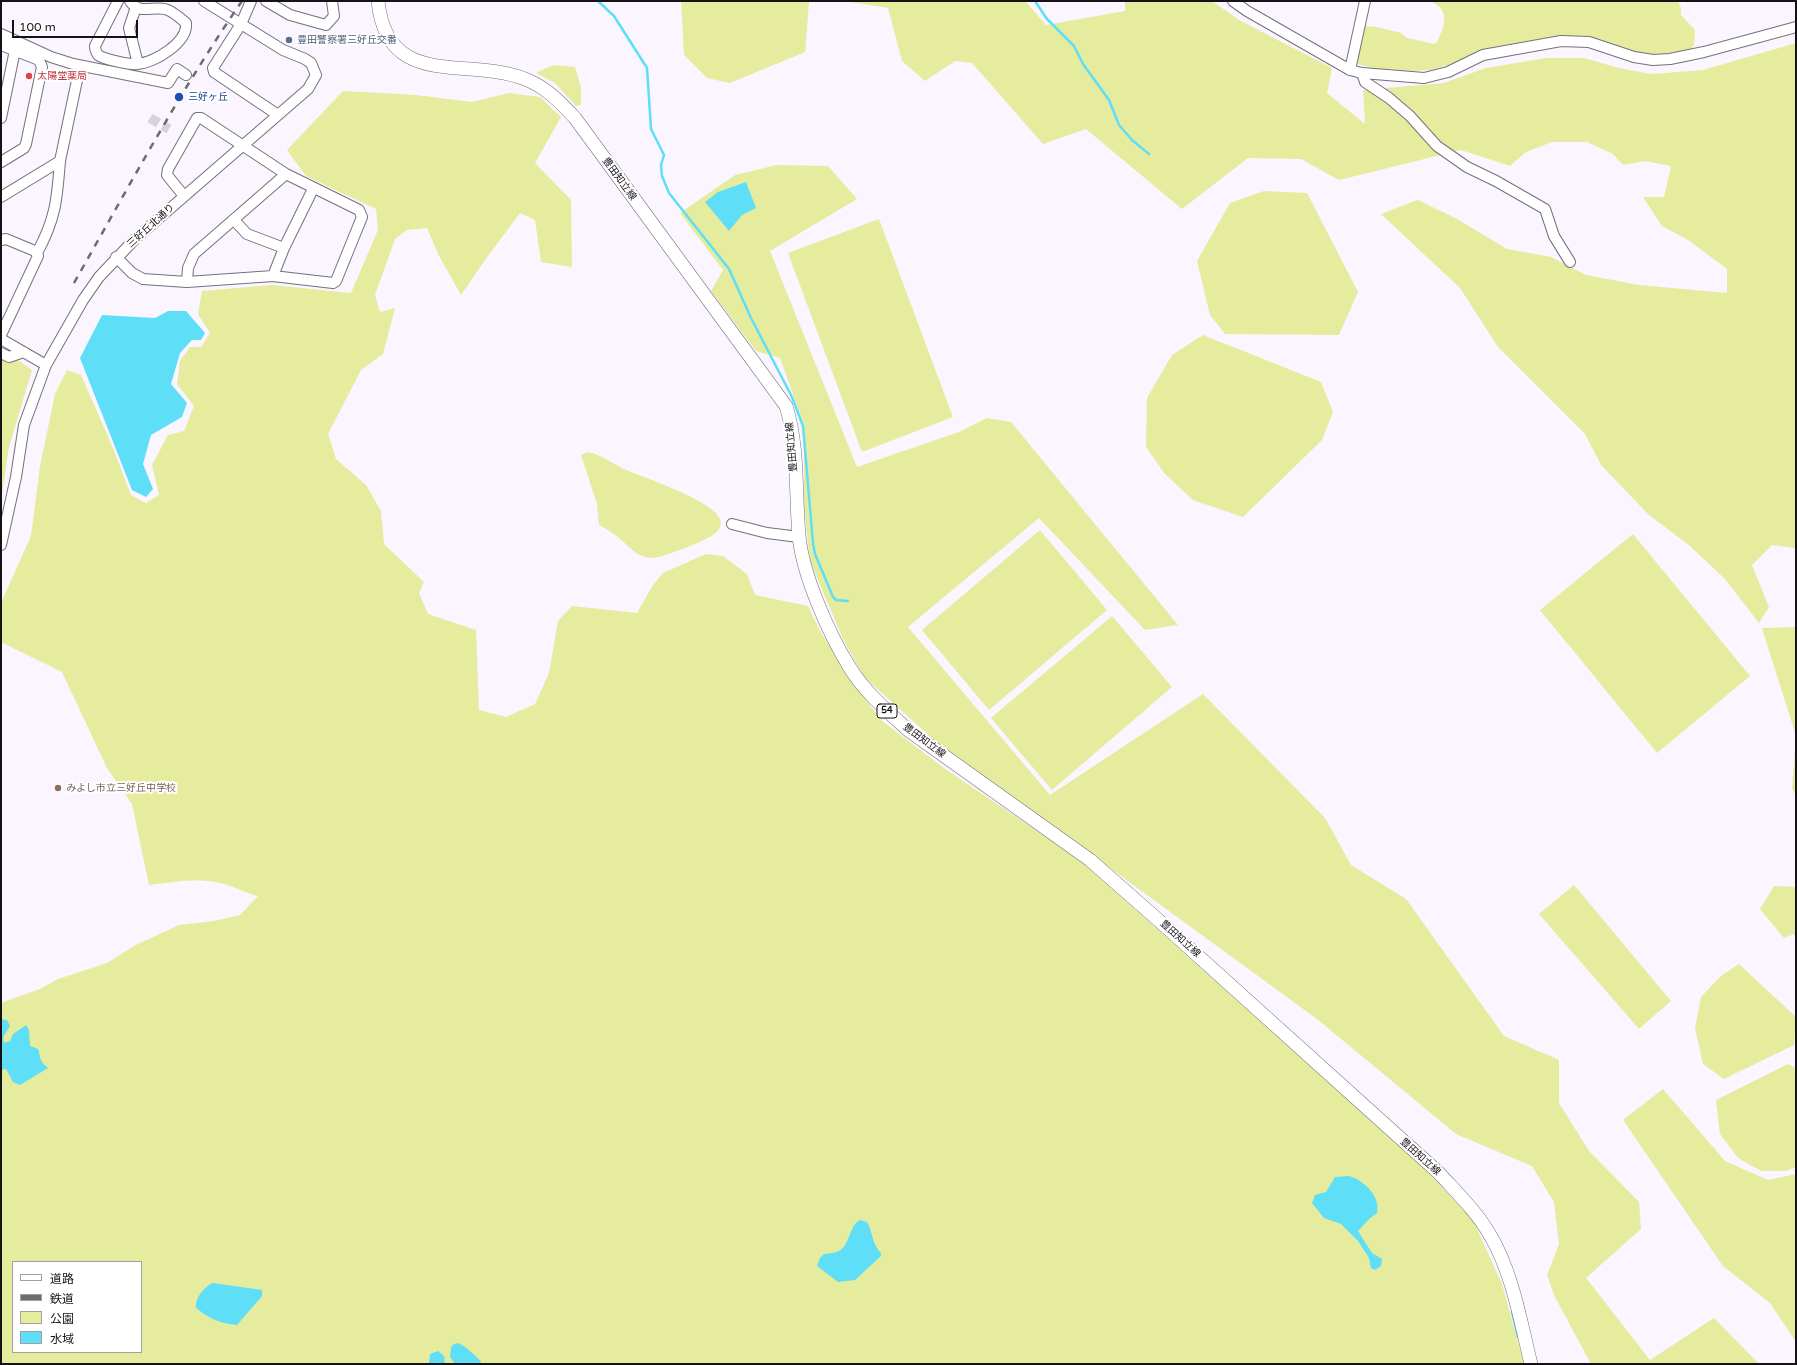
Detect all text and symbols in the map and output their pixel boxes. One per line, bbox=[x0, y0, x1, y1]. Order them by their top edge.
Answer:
scale bar bbox=[14, 12, 140, 38]
text: 100 m bbox=[19, 20, 56, 34]
place label: 豊田警察署三好丘交番 bbox=[297, 34, 397, 46]
marker: 豊田警察署三好丘交番 bbox=[284, 35, 294, 45]
place label: 太陽堂薬局 bbox=[37, 70, 87, 82]
marker: 太陽堂薬局 bbox=[24, 71, 34, 81]
marker: 三好ヶ丘 bbox=[173, 91, 185, 103]
place label: 三好ヶ丘 bbox=[188, 91, 228, 103]
street label: 豊田知立線 bbox=[599, 155, 639, 203]
street label: 三好丘北通り bbox=[125, 201, 177, 251]
street label: 豊田知立線 bbox=[784, 422, 800, 472]
road number: 54 bbox=[877, 704, 897, 718]
street label: 豊田知立線 bbox=[900, 721, 948, 761]
place label: みよし市立三好丘中学校 bbox=[66, 782, 176, 794]
marker: みよし市立三好丘中学校 bbox=[53, 783, 63, 793]
street label: 豊田知立線 bbox=[1157, 918, 1203, 960]
street label: 豊田知立線 bbox=[1397, 1136, 1443, 1178]
legend bbox=[12, 1261, 142, 1353]
text: 道路 bbox=[50, 1272, 74, 1286]
text: 鉄道 bbox=[50, 1292, 74, 1306]
text: 公園 bbox=[50, 1312, 74, 1326]
text: 水域 bbox=[50, 1332, 74, 1346]

